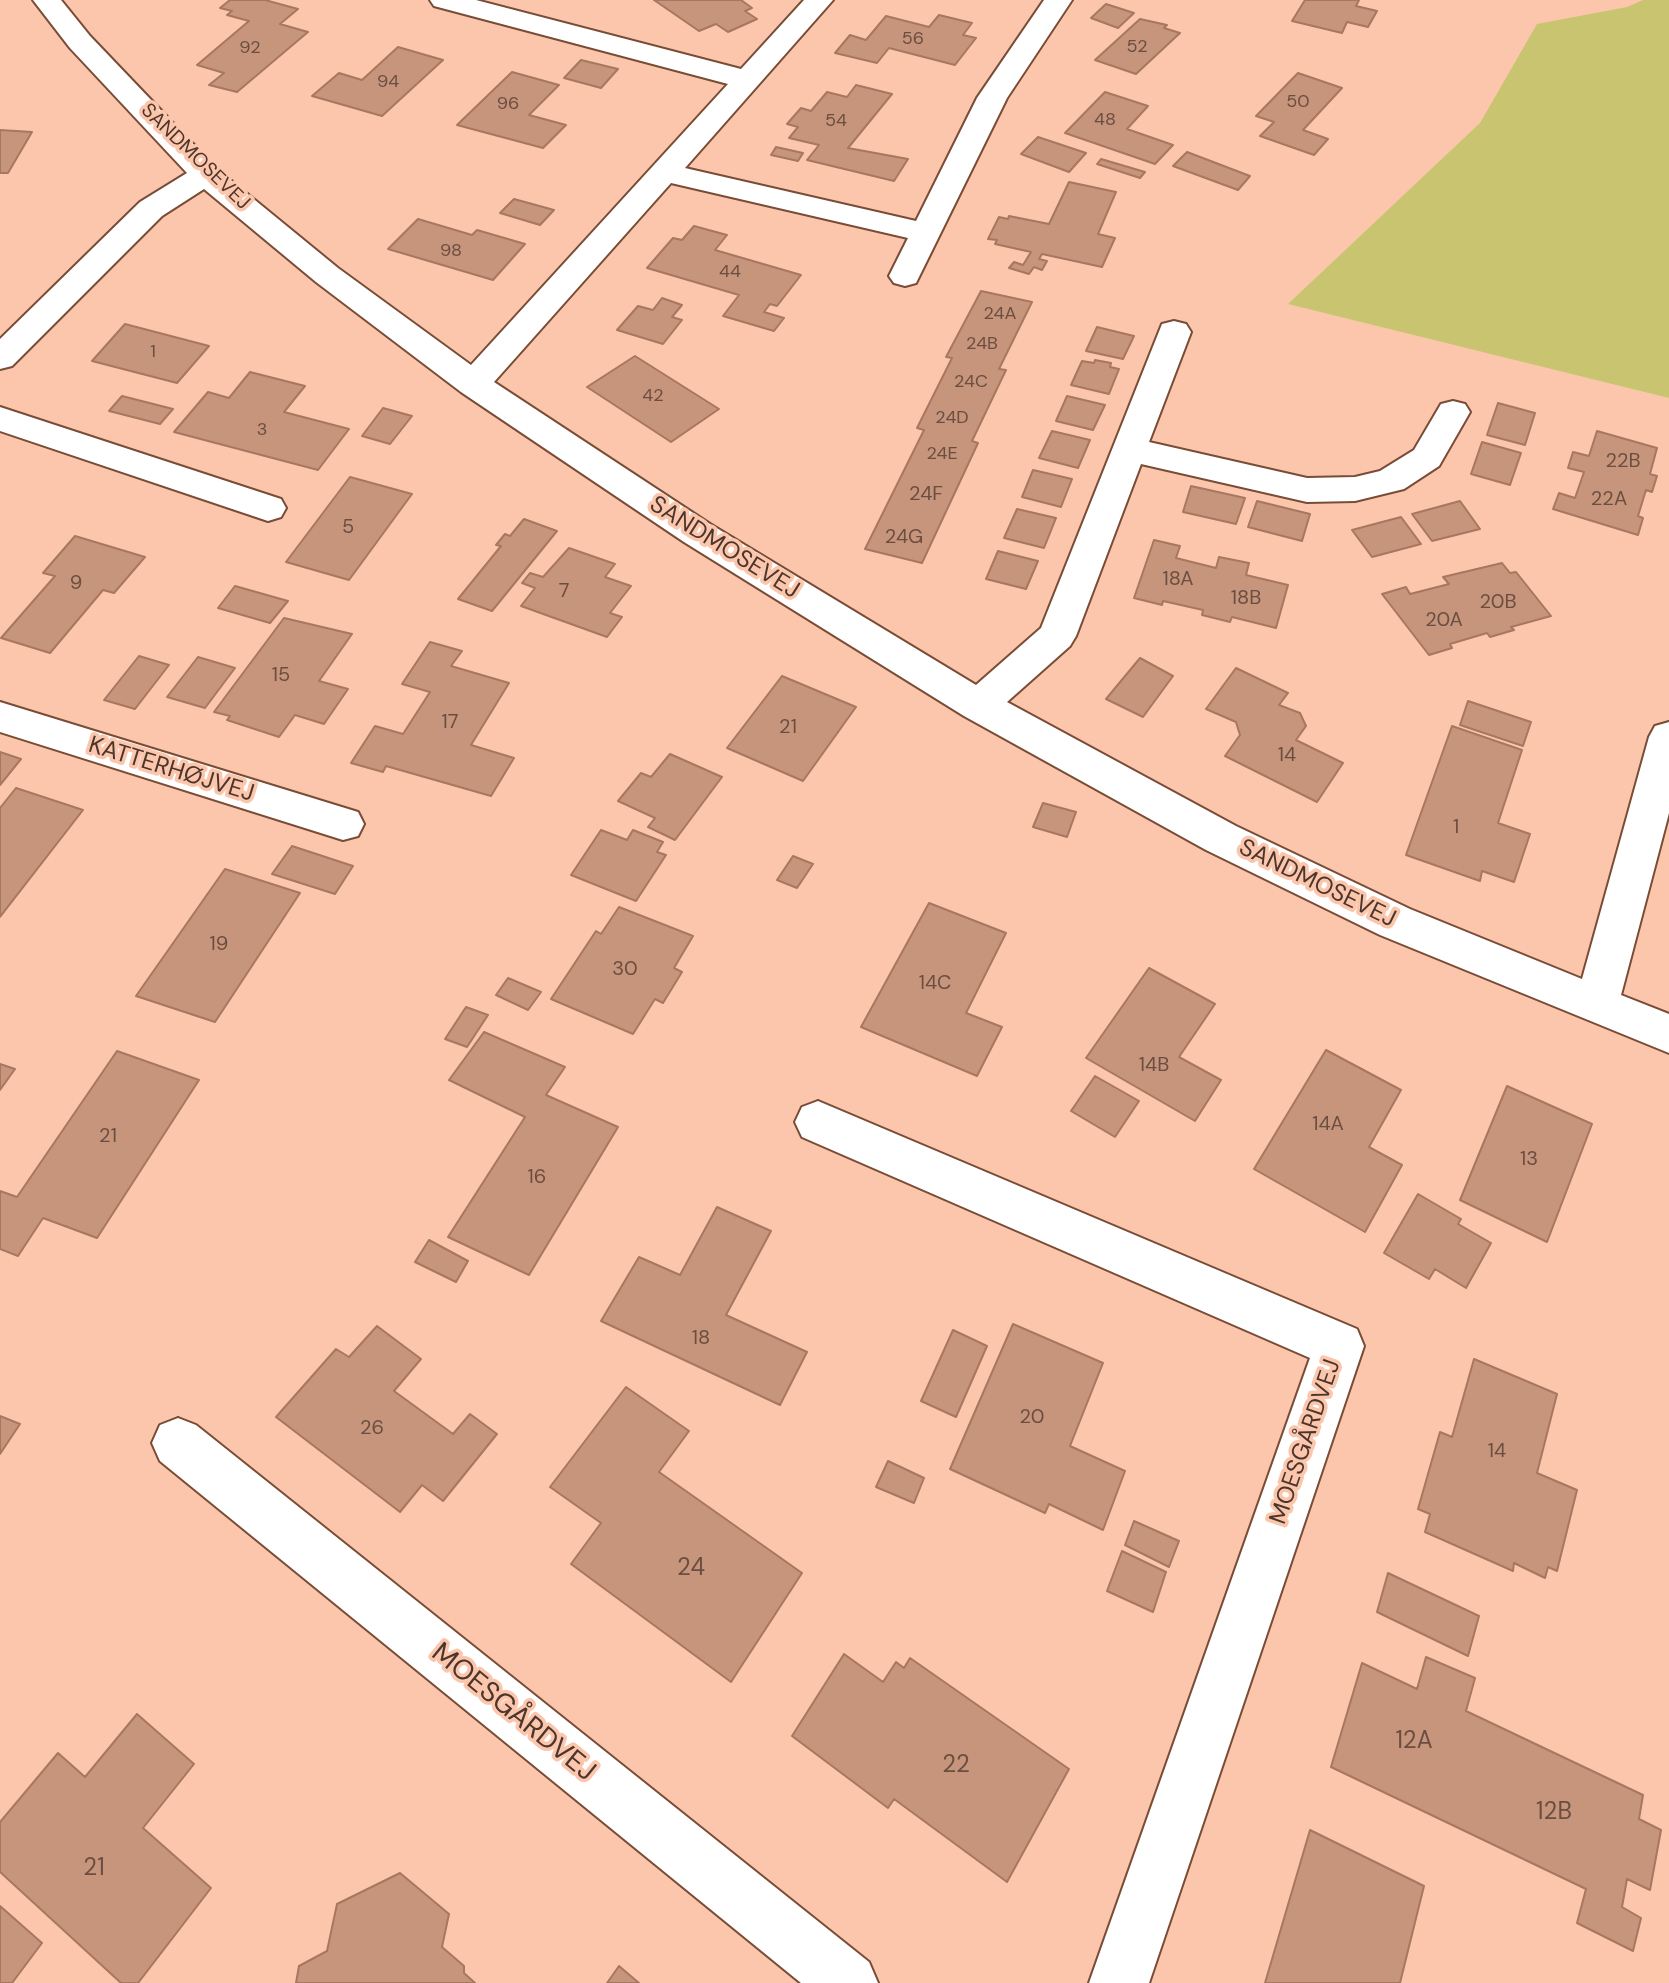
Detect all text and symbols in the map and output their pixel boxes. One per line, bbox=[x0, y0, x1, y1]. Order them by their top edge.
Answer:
house number: 56 bbox=[902, 28, 924, 50]
house number: 52 bbox=[1126, 36, 1148, 58]
house number: 92 bbox=[239, 37, 261, 59]
house number: 94 bbox=[377, 71, 399, 93]
house number: 50 bbox=[1286, 91, 1310, 113]
house number: 96 bbox=[497, 93, 519, 115]
street label: SANDMOSEVEJ bbox=[135, 99, 255, 215]
house number: 48 bbox=[1094, 109, 1116, 131]
house number: 54 bbox=[825, 110, 847, 132]
house number: 98 bbox=[440, 240, 462, 262]
house number: 44 bbox=[719, 261, 741, 283]
house number: 24A bbox=[984, 303, 1016, 325]
house number: 24B bbox=[966, 333, 998, 355]
house number: 1 bbox=[150, 341, 156, 363]
house number: 24C bbox=[954, 371, 988, 393]
house number: 42 bbox=[642, 385, 664, 407]
house number: 24D bbox=[935, 407, 969, 429]
house number: 3 bbox=[257, 419, 267, 441]
house number: 24E bbox=[926, 443, 958, 465]
house number: 22B bbox=[1605, 450, 1641, 474]
house number: 24F bbox=[909, 483, 943, 507]
house number: 22A bbox=[1591, 488, 1627, 512]
street label: SANDMOSEVEJ bbox=[644, 491, 804, 605]
house number: 5 bbox=[342, 516, 354, 540]
house number: 24G bbox=[885, 526, 923, 550]
house number: 18A bbox=[1162, 568, 1194, 592]
house number: 9 bbox=[70, 572, 82, 596]
house number: 7 bbox=[559, 580, 569, 604]
house number: 18B bbox=[1231, 587, 1261, 611]
house number: 20B bbox=[1479, 591, 1517, 615]
house number: 20A bbox=[1425, 609, 1463, 633]
house number: 15 bbox=[272, 664, 290, 688]
house number: 17 bbox=[442, 711, 458, 735]
house number: 21 bbox=[779, 716, 797, 740]
street label: KATTERHØJVEJ bbox=[85, 731, 257, 809]
house number: 14 bbox=[1278, 744, 1296, 768]
house number: 1 bbox=[1453, 816, 1459, 840]
street label: SANDMOSEVEJ bbox=[1234, 834, 1400, 934]
house number: 19 bbox=[210, 933, 228, 957]
house number: 30 bbox=[612, 958, 638, 982]
house number: 14C bbox=[919, 972, 951, 996]
house number: 14B bbox=[1139, 1054, 1169, 1078]
house number: 14A bbox=[1312, 1113, 1344, 1137]
house number: 21 bbox=[99, 1125, 117, 1149]
house number: 13 bbox=[1520, 1148, 1538, 1172]
house number: 16 bbox=[528, 1166, 546, 1190]
house number: 18 bbox=[692, 1327, 710, 1351]
street label: MOESGÅRDVEJ bbox=[1264, 1356, 1348, 1528]
house number: 20 bbox=[1020, 1406, 1044, 1430]
house number: 26 bbox=[360, 1417, 384, 1441]
house number: 14 bbox=[1488, 1440, 1506, 1464]
house number: 24 bbox=[677, 1555, 705, 1583]
street label: MOESGÅRDVEJ bbox=[424, 1637, 602, 1789]
house number: 12A bbox=[1395, 1728, 1433, 1756]
house number: 22 bbox=[942, 1752, 970, 1780]
house number: 12B bbox=[1536, 1799, 1572, 1827]
house number: 21 bbox=[83, 1855, 105, 1883]

